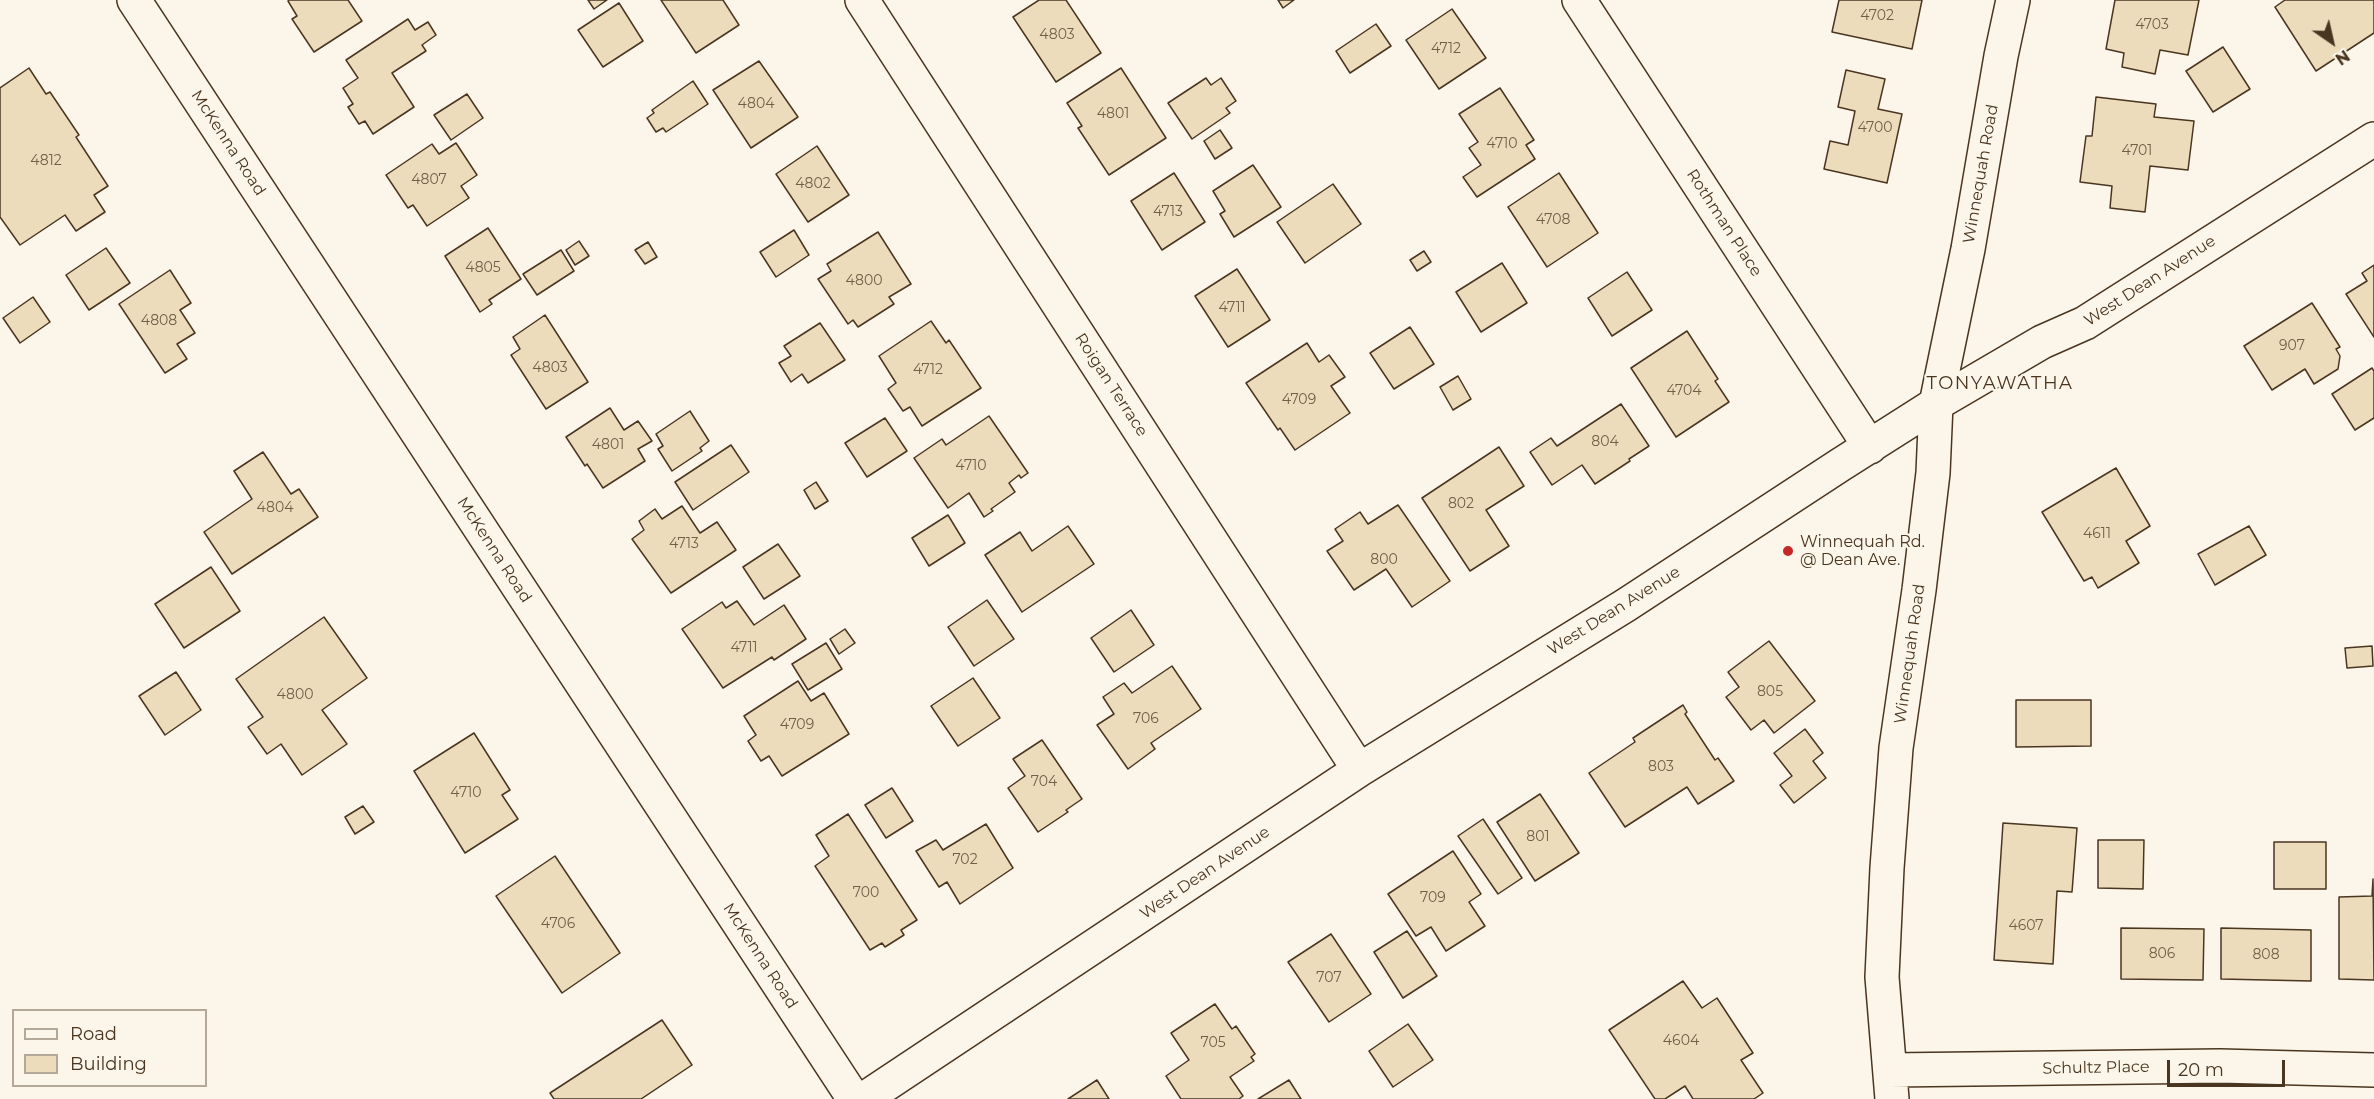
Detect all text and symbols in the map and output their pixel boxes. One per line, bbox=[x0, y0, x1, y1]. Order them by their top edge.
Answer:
house number: 4702 bbox=[1860, 8, 1894, 24]
north arrow bbox=[2302, 12, 2362, 72]
house number: 4703 bbox=[2135, 17, 2169, 33]
house number: 4803 bbox=[1039, 27, 1075, 43]
house number: 4712 bbox=[1431, 41, 1461, 57]
text: N bbox=[2332, 46, 2353, 69]
street label: McKenna Road bbox=[187, 87, 269, 199]
house number: 4804 bbox=[738, 96, 774, 112]
street label: Winnequah Road bbox=[1959, 103, 2003, 245]
house number: 4801 bbox=[1097, 106, 1129, 122]
house number: 4700 bbox=[1857, 120, 1893, 136]
house number: 4710 bbox=[1486, 136, 1518, 152]
house number: 4701 bbox=[2122, 143, 2152, 159]
house number: 4812 bbox=[30, 153, 62, 169]
street label: Rothman Place bbox=[1682, 166, 1766, 280]
house number: 4807 bbox=[411, 172, 447, 188]
house number: 4802 bbox=[795, 176, 831, 192]
house number: 4713 bbox=[1153, 204, 1183, 220]
house number: 4708 bbox=[1536, 212, 1570, 228]
street label: West Dean Avenue bbox=[2081, 231, 2219, 331]
house number: 4805 bbox=[465, 260, 501, 276]
house number: 4800 bbox=[846, 273, 882, 289]
house number: 4711 bbox=[1218, 300, 1246, 316]
house number: 4808 bbox=[141, 313, 177, 329]
street label: Roigan Terrace bbox=[1070, 330, 1152, 440]
house number: 907 bbox=[2279, 338, 2305, 354]
house number: 4803 bbox=[532, 360, 568, 376]
house number: 4712 bbox=[913, 362, 943, 378]
district label: TONYAWATHA bbox=[1927, 373, 2073, 395]
house number: 4704 bbox=[1666, 383, 1702, 399]
house number: 4709 bbox=[1282, 392, 1316, 408]
house number: 804 bbox=[1591, 434, 1619, 450]
house number: 4801 bbox=[592, 437, 624, 453]
house number: 4710 bbox=[955, 458, 987, 474]
street label: McKenna Road bbox=[453, 494, 535, 606]
house number: 802 bbox=[1448, 496, 1474, 512]
house number: 4804 bbox=[257, 500, 293, 516]
house number: 4611 bbox=[2083, 526, 2111, 542]
place label: Winnequah Rd. @ Dean Ave. bbox=[1800, 532, 1925, 570]
house number: 4713 bbox=[669, 536, 699, 552]
marker: Winnequah Rd. @ Dean Ave. bbox=[1781, 544, 1795, 558]
house number: 800 bbox=[1370, 552, 1398, 568]
street label: West Dean Avenue bbox=[1544, 562, 1684, 660]
street label: Winnequah Road bbox=[1891, 583, 1929, 725]
house number: 4711 bbox=[730, 640, 758, 656]
house number: 805 bbox=[1757, 684, 1783, 700]
house number: 4800 bbox=[277, 687, 313, 703]
house number: 706 bbox=[1133, 711, 1159, 727]
house number: 4709 bbox=[780, 717, 814, 733]
house number: 803 bbox=[1648, 759, 1674, 775]
house number: 704 bbox=[1031, 774, 1057, 790]
house number: 4710 bbox=[450, 785, 482, 801]
street label: West Dean Avenue bbox=[1136, 822, 1274, 924]
house number: 801 bbox=[1526, 829, 1550, 845]
house number: 702 bbox=[952, 852, 978, 868]
house number: 700 bbox=[853, 885, 879, 901]
house number: 709 bbox=[1420, 890, 1446, 906]
street label: McKenna Road bbox=[719, 900, 801, 1012]
house number: 4706 bbox=[541, 916, 575, 932]
house number: 4607 bbox=[2008, 918, 2044, 934]
house number: 806 bbox=[2149, 946, 2175, 962]
house number: 808 bbox=[2252, 947, 2280, 963]
house number: 707 bbox=[1316, 970, 1342, 986]
legend bbox=[12, 1009, 207, 1087]
text: Road bbox=[70, 1023, 117, 1045]
house number: 4604 bbox=[1663, 1033, 1699, 1049]
house number: 705 bbox=[1200, 1035, 1226, 1051]
scale bar bbox=[2170, 1048, 2288, 1086]
text: Building bbox=[70, 1053, 147, 1075]
street label: Schultz Place bbox=[2042, 1057, 2150, 1079]
text: 20 m bbox=[2178, 1059, 2224, 1081]

